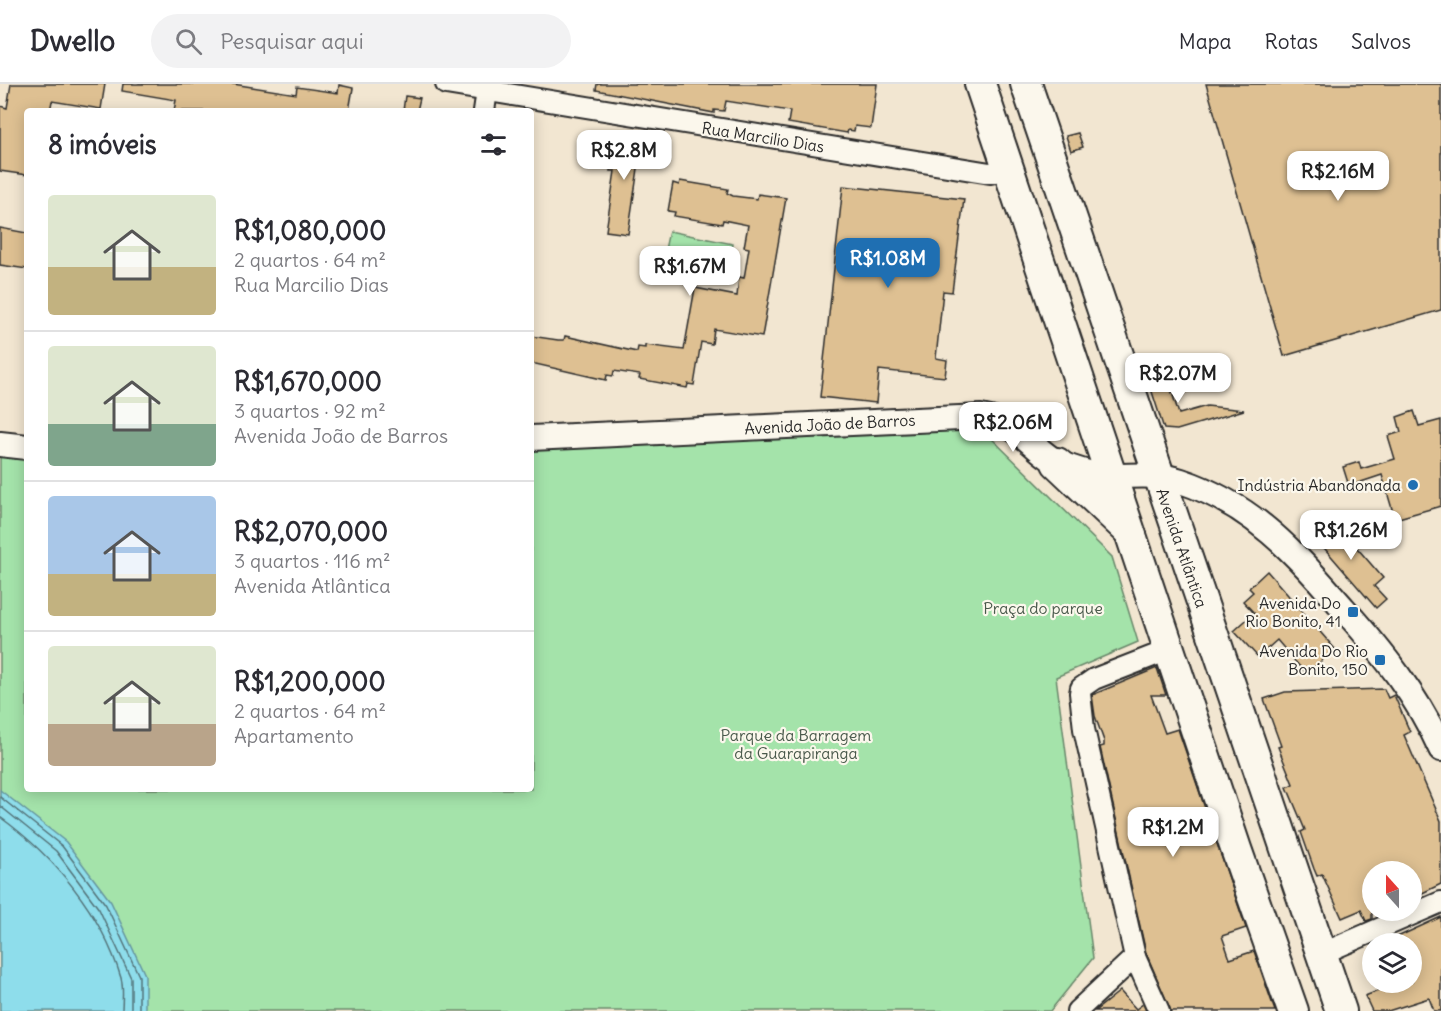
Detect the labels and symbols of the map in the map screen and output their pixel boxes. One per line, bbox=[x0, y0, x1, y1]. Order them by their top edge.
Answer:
street label: Rua Marcilio Dias bbox=[700, 117, 826, 157]
pin: R$2.8M bbox=[575, 130, 673, 181]
pin: R$2.16M bbox=[1283, 151, 1393, 202]
pin: R$1.08M bbox=[833, 238, 943, 289]
pin: R$1.67M bbox=[635, 246, 745, 297]
pin: R$2.07M bbox=[1123, 353, 1233, 404]
pin: R$2.06M bbox=[958, 402, 1068, 453]
street label: Avenida João de Barros bbox=[744, 410, 916, 438]
place label: Indústria Abandonada bbox=[1238, 475, 1401, 495]
marker: Indústria Abandonada bbox=[1406, 478, 1420, 492]
street label: Avenida Atlântica bbox=[1152, 486, 1212, 610]
pin: R$1.26M bbox=[1296, 510, 1406, 561]
place label: Avenida Do Rio Bonito, 41 bbox=[1245, 593, 1341, 631]
park label: Praça do parque bbox=[983, 598, 1103, 618]
marker: Avenida Do Rio Bonito, 41 bbox=[1346, 605, 1360, 619]
place label: Avenida Do Rio Bonito, 150 bbox=[1259, 641, 1368, 679]
marker: Avenida Do Rio Bonito, 150 bbox=[1373, 653, 1387, 667]
park label: Parque da Barragem da Guarapiranga bbox=[721, 725, 871, 763]
pin: R$1.2M bbox=[1124, 807, 1222, 858]
north arrow bbox=[1362, 861, 1422, 921]

